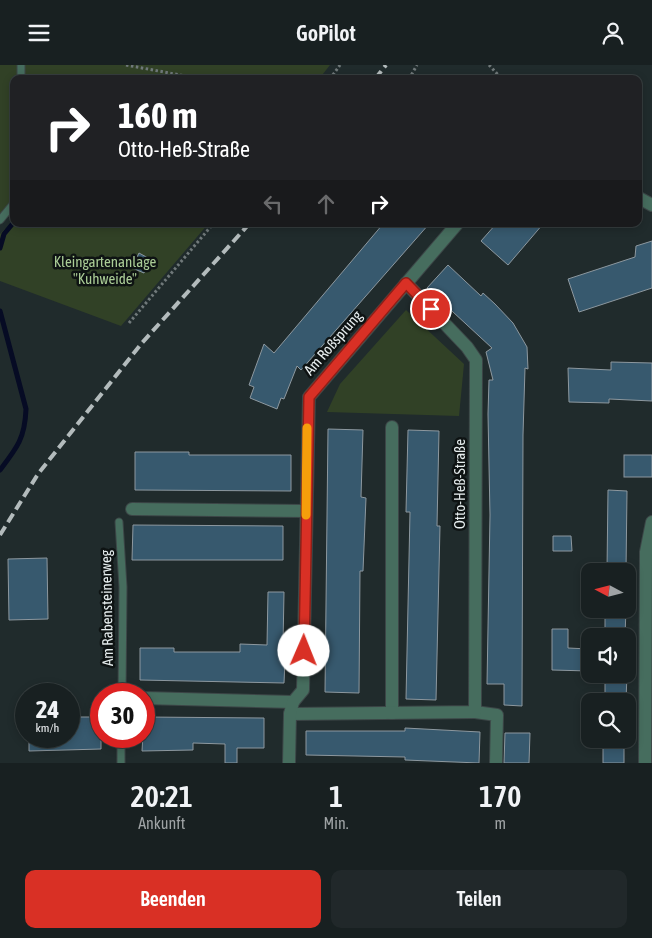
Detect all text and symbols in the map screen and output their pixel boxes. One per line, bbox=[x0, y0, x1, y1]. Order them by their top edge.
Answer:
icon: menu bbox=[25, 19, 53, 47]
icon: person bbox=[599, 19, 627, 47]
text: GoPilot bbox=[296, 20, 356, 46]
icon: right bbox=[35, 95, 100, 160]
text: 160 m bbox=[118, 95, 197, 135]
text: Otto-Heß-Straße bbox=[118, 136, 250, 162]
icon: left bbox=[259, 190, 287, 218]
icon: ahead bbox=[312, 190, 340, 218]
icon: right bbox=[365, 190, 393, 218]
park label: Kleingartenanlage "Kuhweide" bbox=[54, 253, 156, 287]
pin bbox=[410, 288, 452, 330]
icon: arrive bbox=[417, 295, 445, 323]
street label: Am Roßsprung bbox=[300, 307, 366, 378]
street label: Otto-Heß-Straße bbox=[451, 439, 468, 529]
street label: Am Rabensteinerweg bbox=[97, 549, 116, 666]
north arrow bbox=[581, 563, 636, 617]
map controls bbox=[581, 563, 636, 748]
position arrow bbox=[277, 624, 329, 676]
button: sound bbox=[581, 628, 636, 683]
speed limit sign: 30 bbox=[90, 683, 155, 748]
button: search bbox=[581, 693, 636, 748]
text: 24 bbox=[36, 695, 59, 723]
text: km/h bbox=[36, 721, 59, 735]
text: 20:21 bbox=[131, 779, 193, 813]
text: 1 bbox=[329, 779, 343, 813]
text: 170 bbox=[479, 779, 521, 813]
text: Ankunft bbox=[138, 814, 185, 832]
text: Min. bbox=[324, 814, 349, 832]
text: m bbox=[494, 814, 506, 832]
button: Beenden bbox=[25, 870, 321, 928]
button: Teilen bbox=[331, 870, 627, 928]

